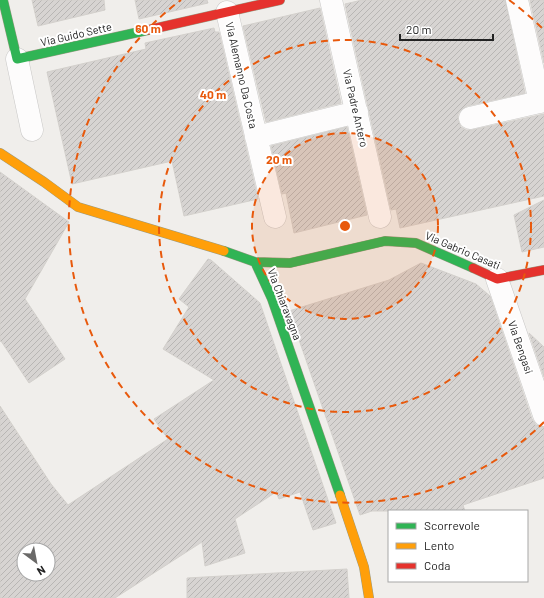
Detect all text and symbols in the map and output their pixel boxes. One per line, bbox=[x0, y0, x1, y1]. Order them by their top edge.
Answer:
scale bar bbox=[400, 16, 493, 42]
street label: Via Guido Sette bbox=[39, 19, 113, 49]
street label: Via Alemanno Da Costa bbox=[223, 20, 261, 130]
text: 60 m bbox=[135, 21, 161, 35]
text: 20 m bbox=[406, 22, 432, 36]
street label: Via Padre Antero bbox=[341, 68, 371, 148]
text: 40 m bbox=[200, 87, 226, 101]
text: 20 m bbox=[266, 152, 292, 166]
centre of rings bbox=[338, 219, 352, 233]
street label: Via Gabrio Casati bbox=[423, 228, 503, 272]
street label: Via Chiaravagna bbox=[265, 266, 305, 342]
street label: Via Bengasi bbox=[506, 319, 536, 375]
legend bbox=[388, 510, 528, 582]
text: Scorrevole bbox=[424, 518, 480, 532]
text: Lento bbox=[424, 538, 454, 552]
north arrow bbox=[16, 542, 56, 582]
text: Coda bbox=[424, 558, 451, 572]
text: N bbox=[35, 563, 48, 578]

